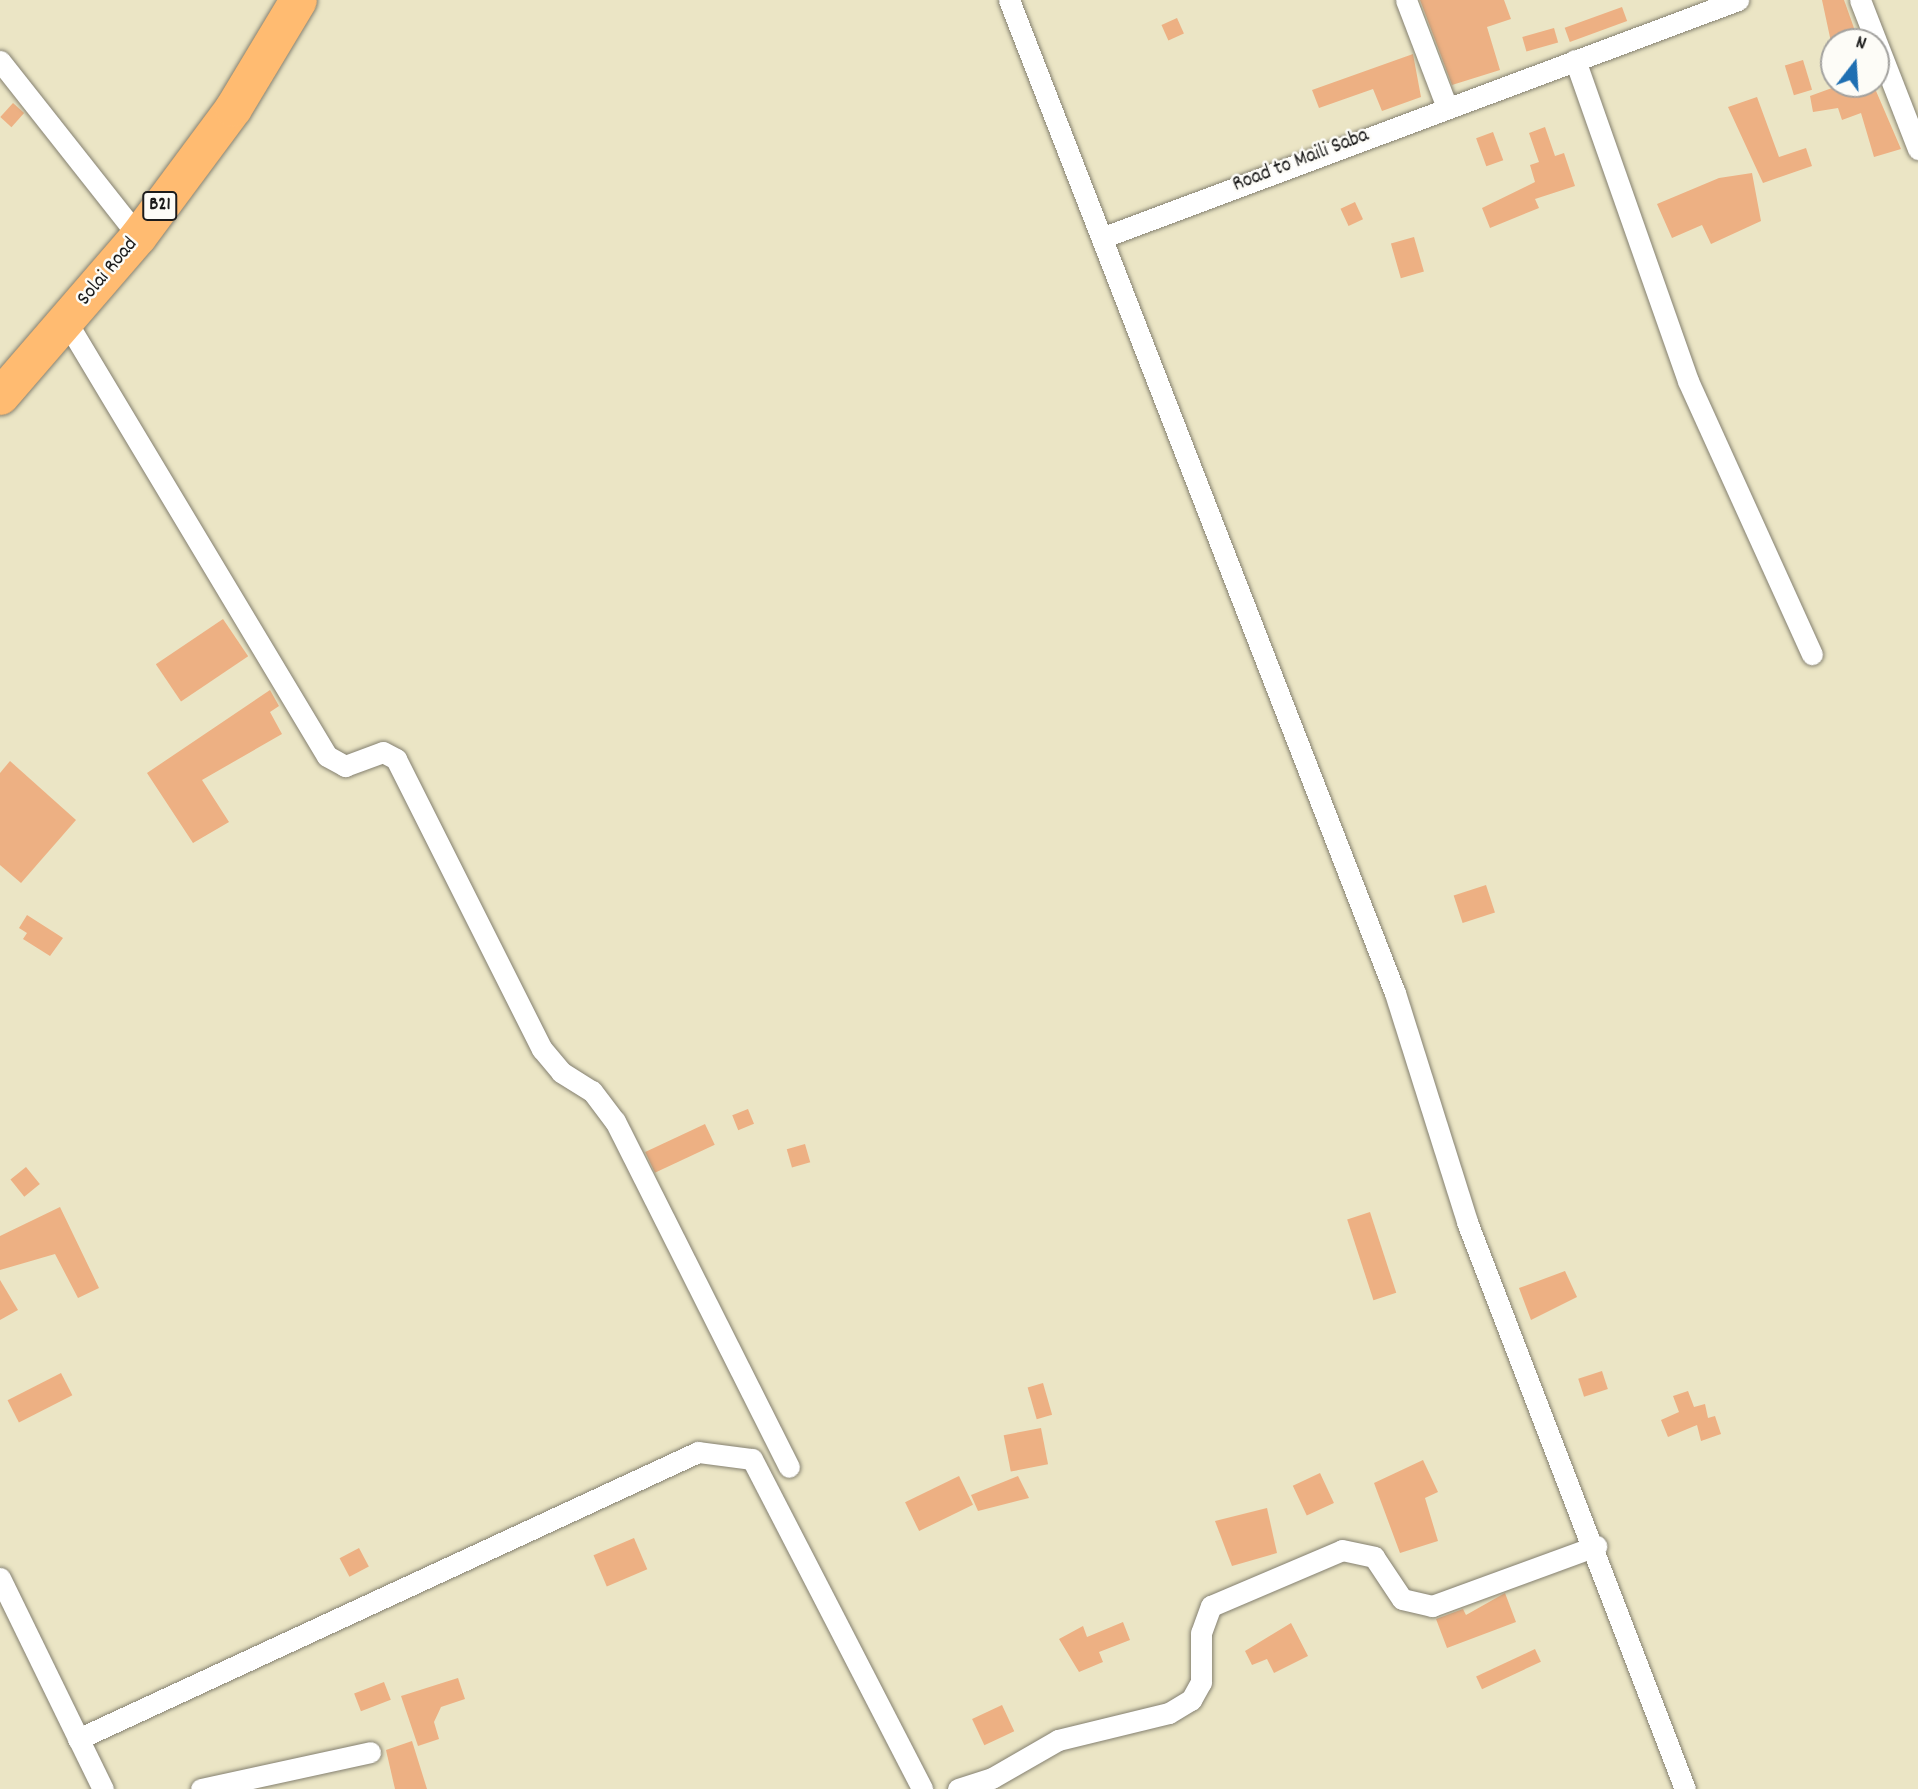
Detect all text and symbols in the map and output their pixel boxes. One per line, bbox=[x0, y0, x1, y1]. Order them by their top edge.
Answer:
north arrow bbox=[1820, 28, 1890, 98]
text: N bbox=[1852, 30, 1869, 59]
street label: Road to Maili Saba bbox=[1229, 123, 1373, 199]
road number: B21 bbox=[141, 190, 179, 222]
street label: Solai Road bbox=[72, 233, 144, 311]

